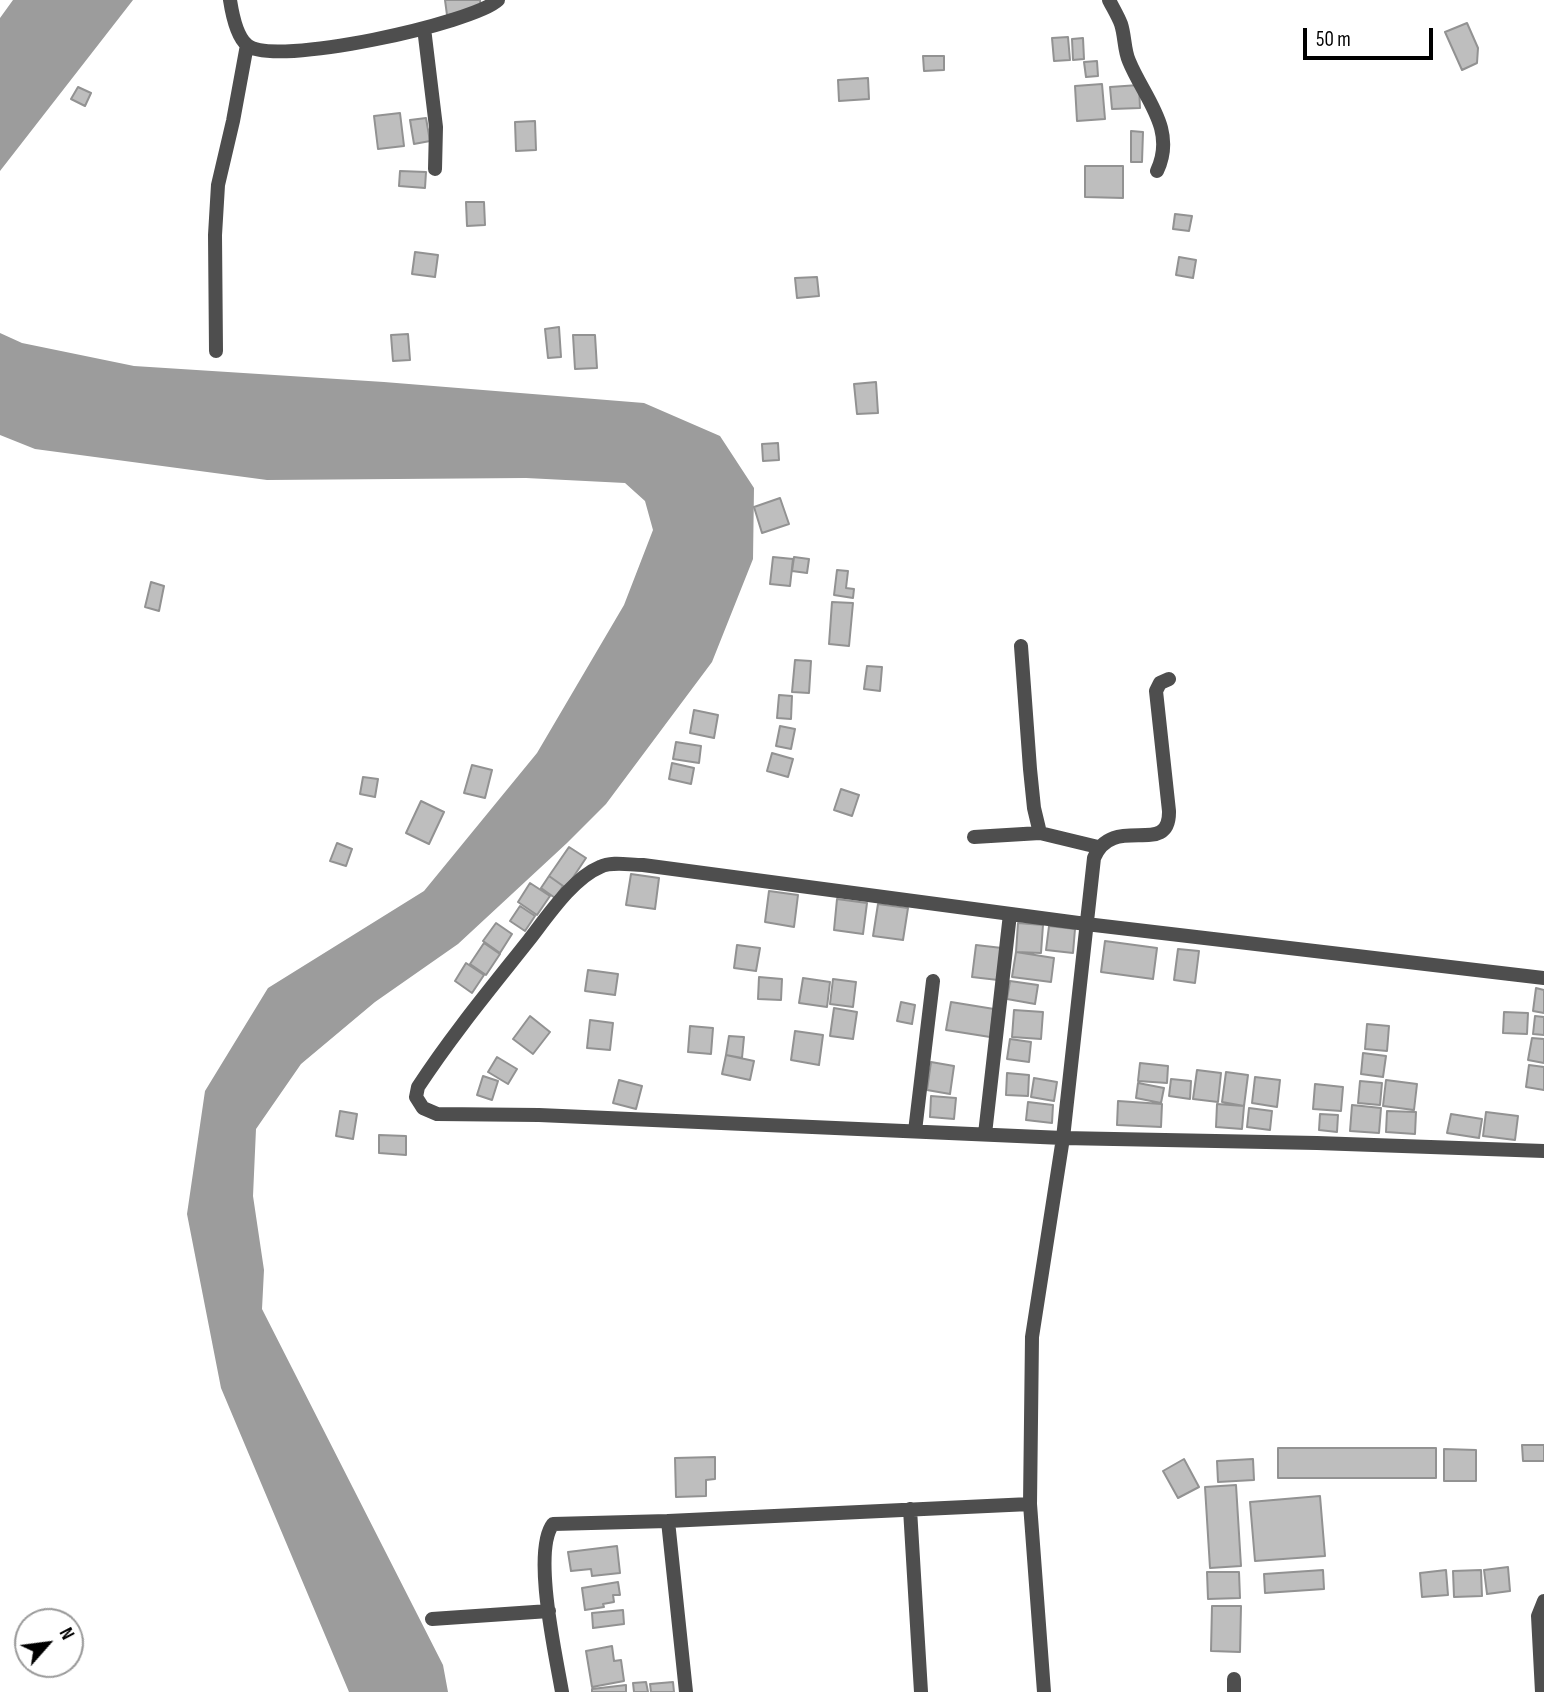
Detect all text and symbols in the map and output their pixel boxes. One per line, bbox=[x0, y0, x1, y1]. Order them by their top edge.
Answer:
scale bar bbox=[1306, 14, 1436, 58]
text: 50 m bbox=[1316, 27, 1351, 52]
north arrow bbox=[14, 1608, 84, 1678]
text: N bbox=[54, 1624, 79, 1644]

